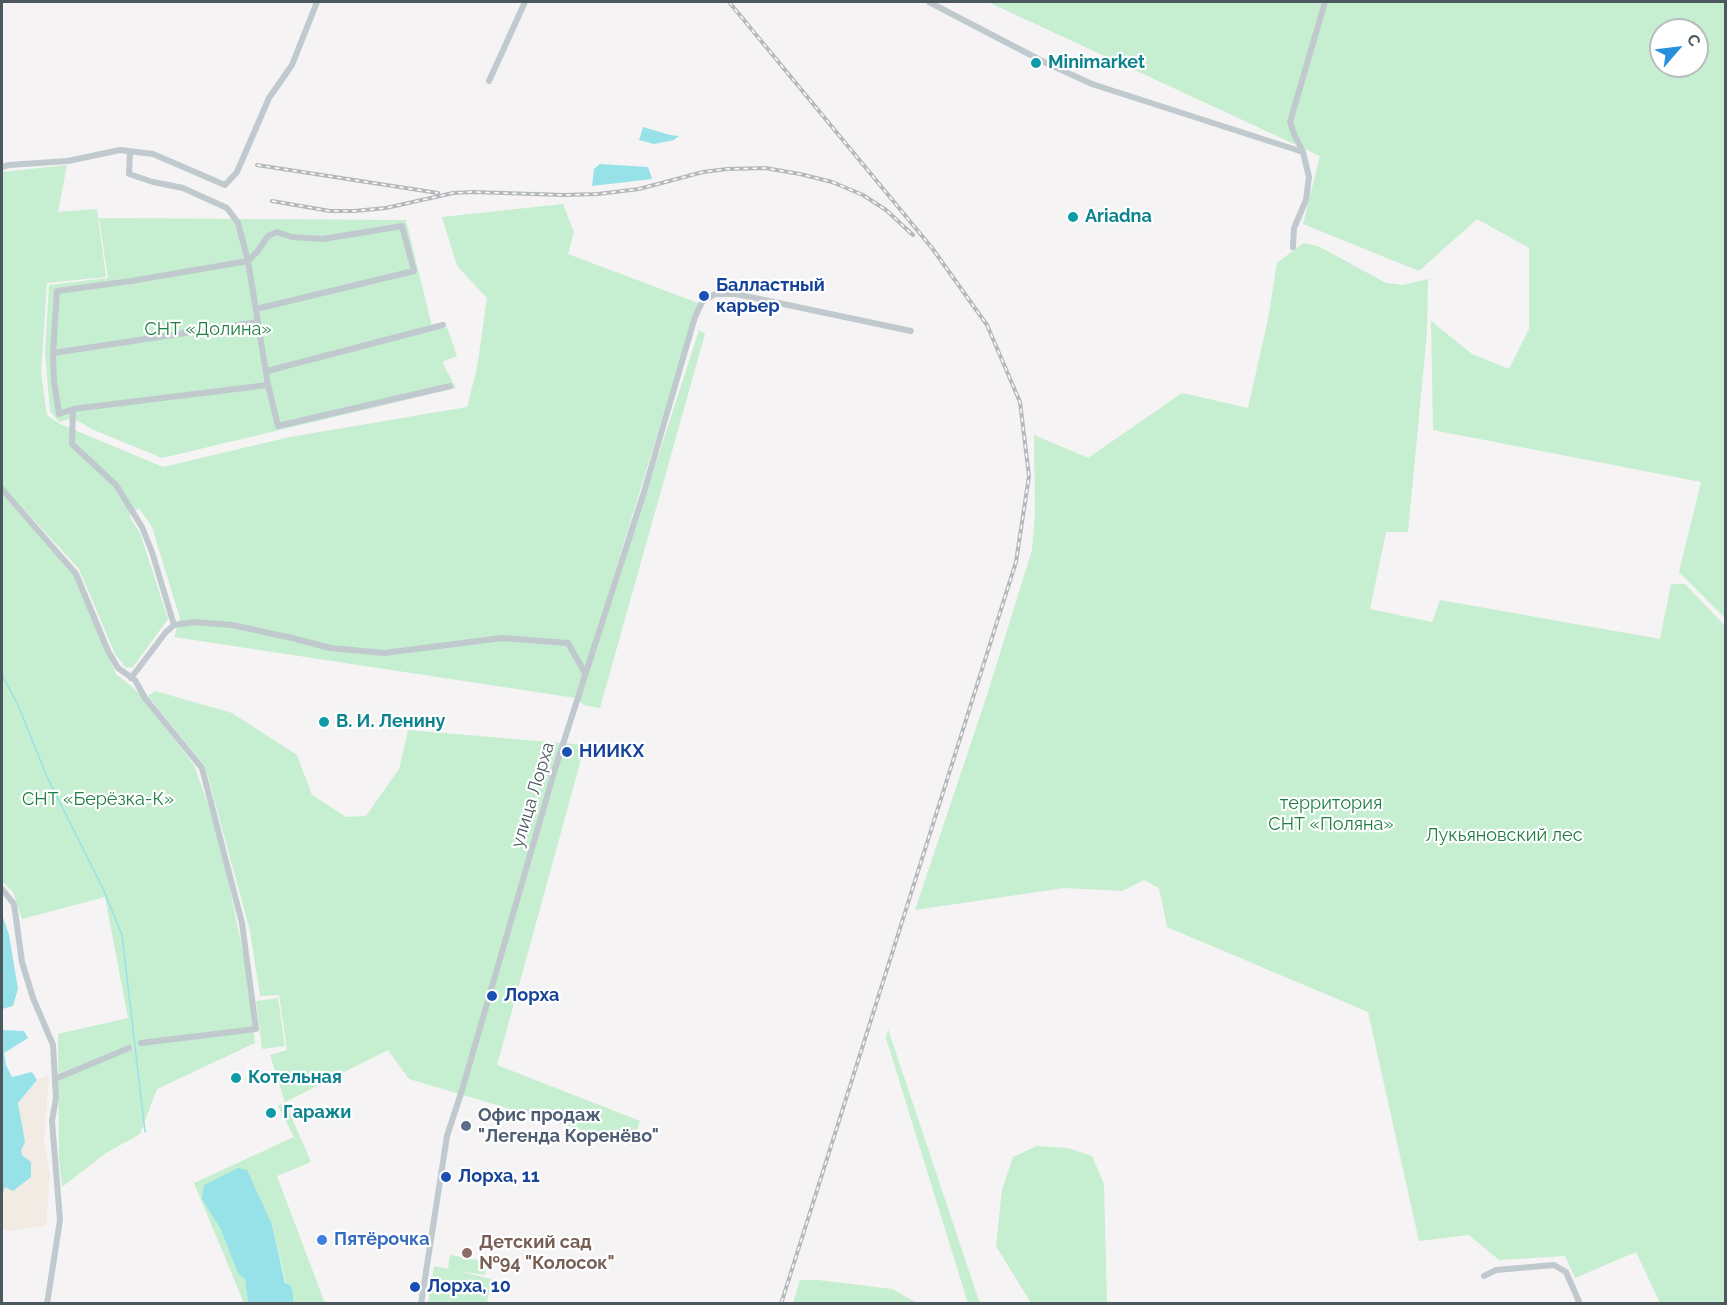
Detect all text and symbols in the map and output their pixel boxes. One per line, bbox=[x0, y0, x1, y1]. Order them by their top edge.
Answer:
north arrow bbox=[1649, 18, 1709, 78]
text: С bbox=[1683, 31, 1705, 50]
place label: Minimarket bbox=[1048, 52, 1145, 74]
marker: Minimarket bbox=[1029, 56, 1043, 70]
place label: Ariadna bbox=[1085, 206, 1152, 228]
marker: Ariadna bbox=[1066, 210, 1080, 224]
place label: Балластный карьер bbox=[716, 275, 825, 318]
marker: Балластный карьер bbox=[697, 289, 711, 303]
park label: СНТ «Долина» bbox=[144, 319, 272, 341]
place label: В. И. Ленину bbox=[336, 711, 445, 733]
marker: В. И. Ленину bbox=[317, 715, 331, 729]
street label: улица Лорха bbox=[507, 740, 559, 850]
place label: НИИКХ bbox=[579, 741, 644, 763]
marker: НИИКХ bbox=[560, 745, 574, 759]
park label: СНТ «Берёзка-К» bbox=[22, 789, 174, 811]
park label: территория СНТ «Поляна» bbox=[1268, 793, 1394, 836]
park label: Лукьяновский лес bbox=[1425, 825, 1583, 847]
place label: Лорха bbox=[504, 985, 559, 1007]
marker: Лорха bbox=[485, 989, 499, 1003]
place label: Котельная bbox=[248, 1067, 342, 1089]
marker: Котельная bbox=[229, 1071, 243, 1085]
place label: Гаражи bbox=[283, 1102, 351, 1124]
place label: Офис продаж "Легенда Коренёво" bbox=[478, 1105, 659, 1148]
marker: Гаражи bbox=[264, 1106, 278, 1120]
marker: Офис продаж "Легенда Коренёво" bbox=[459, 1119, 473, 1133]
place label: Лорха, 11 bbox=[458, 1166, 540, 1188]
marker: Лорха, 11 bbox=[439, 1170, 453, 1184]
place label: Пятёрочка bbox=[334, 1229, 430, 1251]
place label: Детский сад №94 "Колосок" bbox=[479, 1232, 615, 1274]
marker: Пятёрочка bbox=[315, 1233, 329, 1247]
marker: Детский сад №94 "Колосок" bbox=[460, 1246, 474, 1260]
place label: Лорха, 10 bbox=[427, 1276, 511, 1298]
marker: Лорха, 10 bbox=[408, 1280, 422, 1294]

